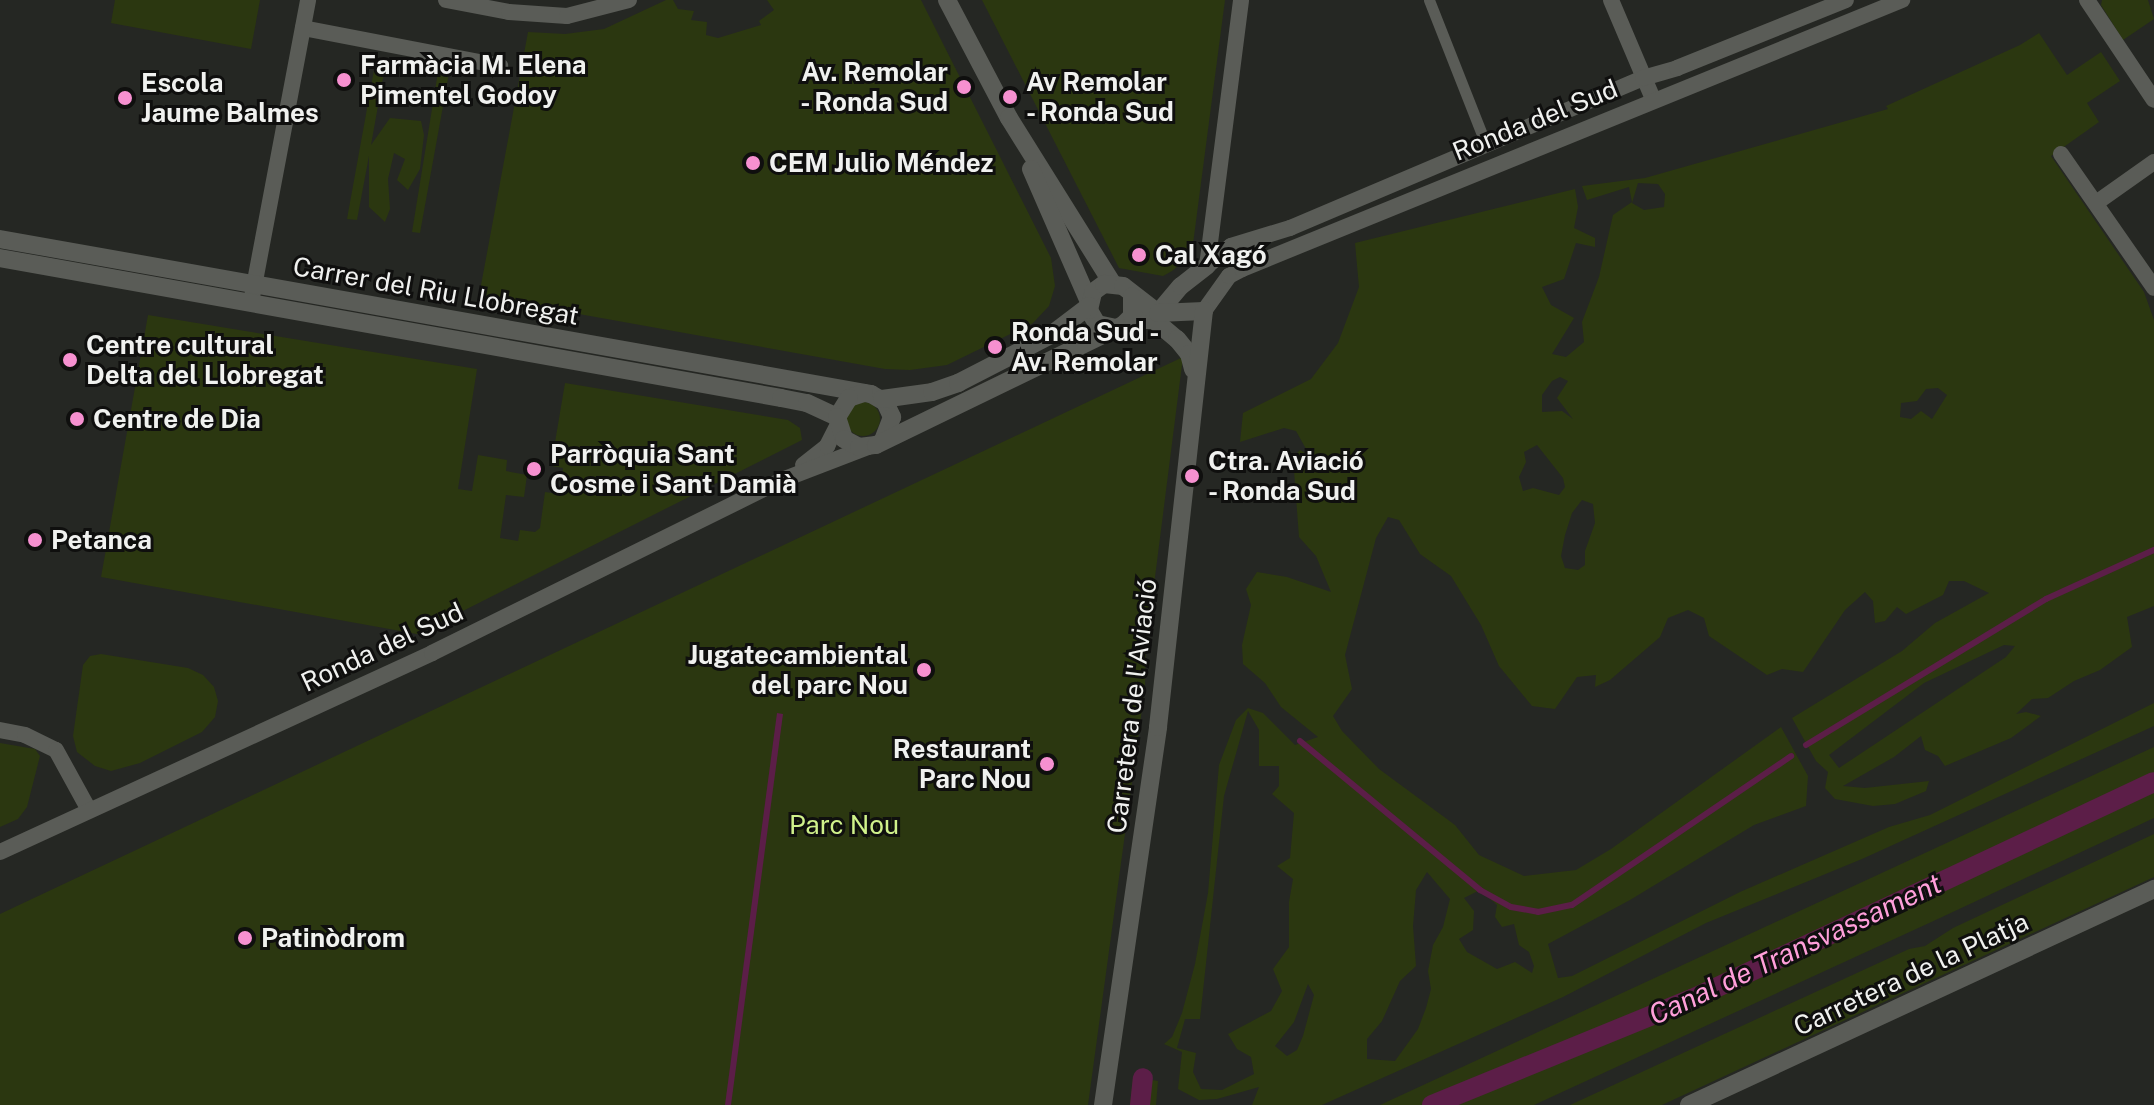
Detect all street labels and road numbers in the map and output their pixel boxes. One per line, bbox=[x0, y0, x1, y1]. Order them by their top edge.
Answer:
street label: Ronda del Sud bbox=[1448, 73, 1622, 167]
street label: Carrer del Riu Llobregat bbox=[291, 250, 581, 332]
street label: Carretera de l'Aviació bbox=[1101, 577, 1163, 835]
street label: Ronda del Sud bbox=[296, 596, 468, 698]
street label: Carretera de la Platja bbox=[1788, 906, 2034, 1042]

